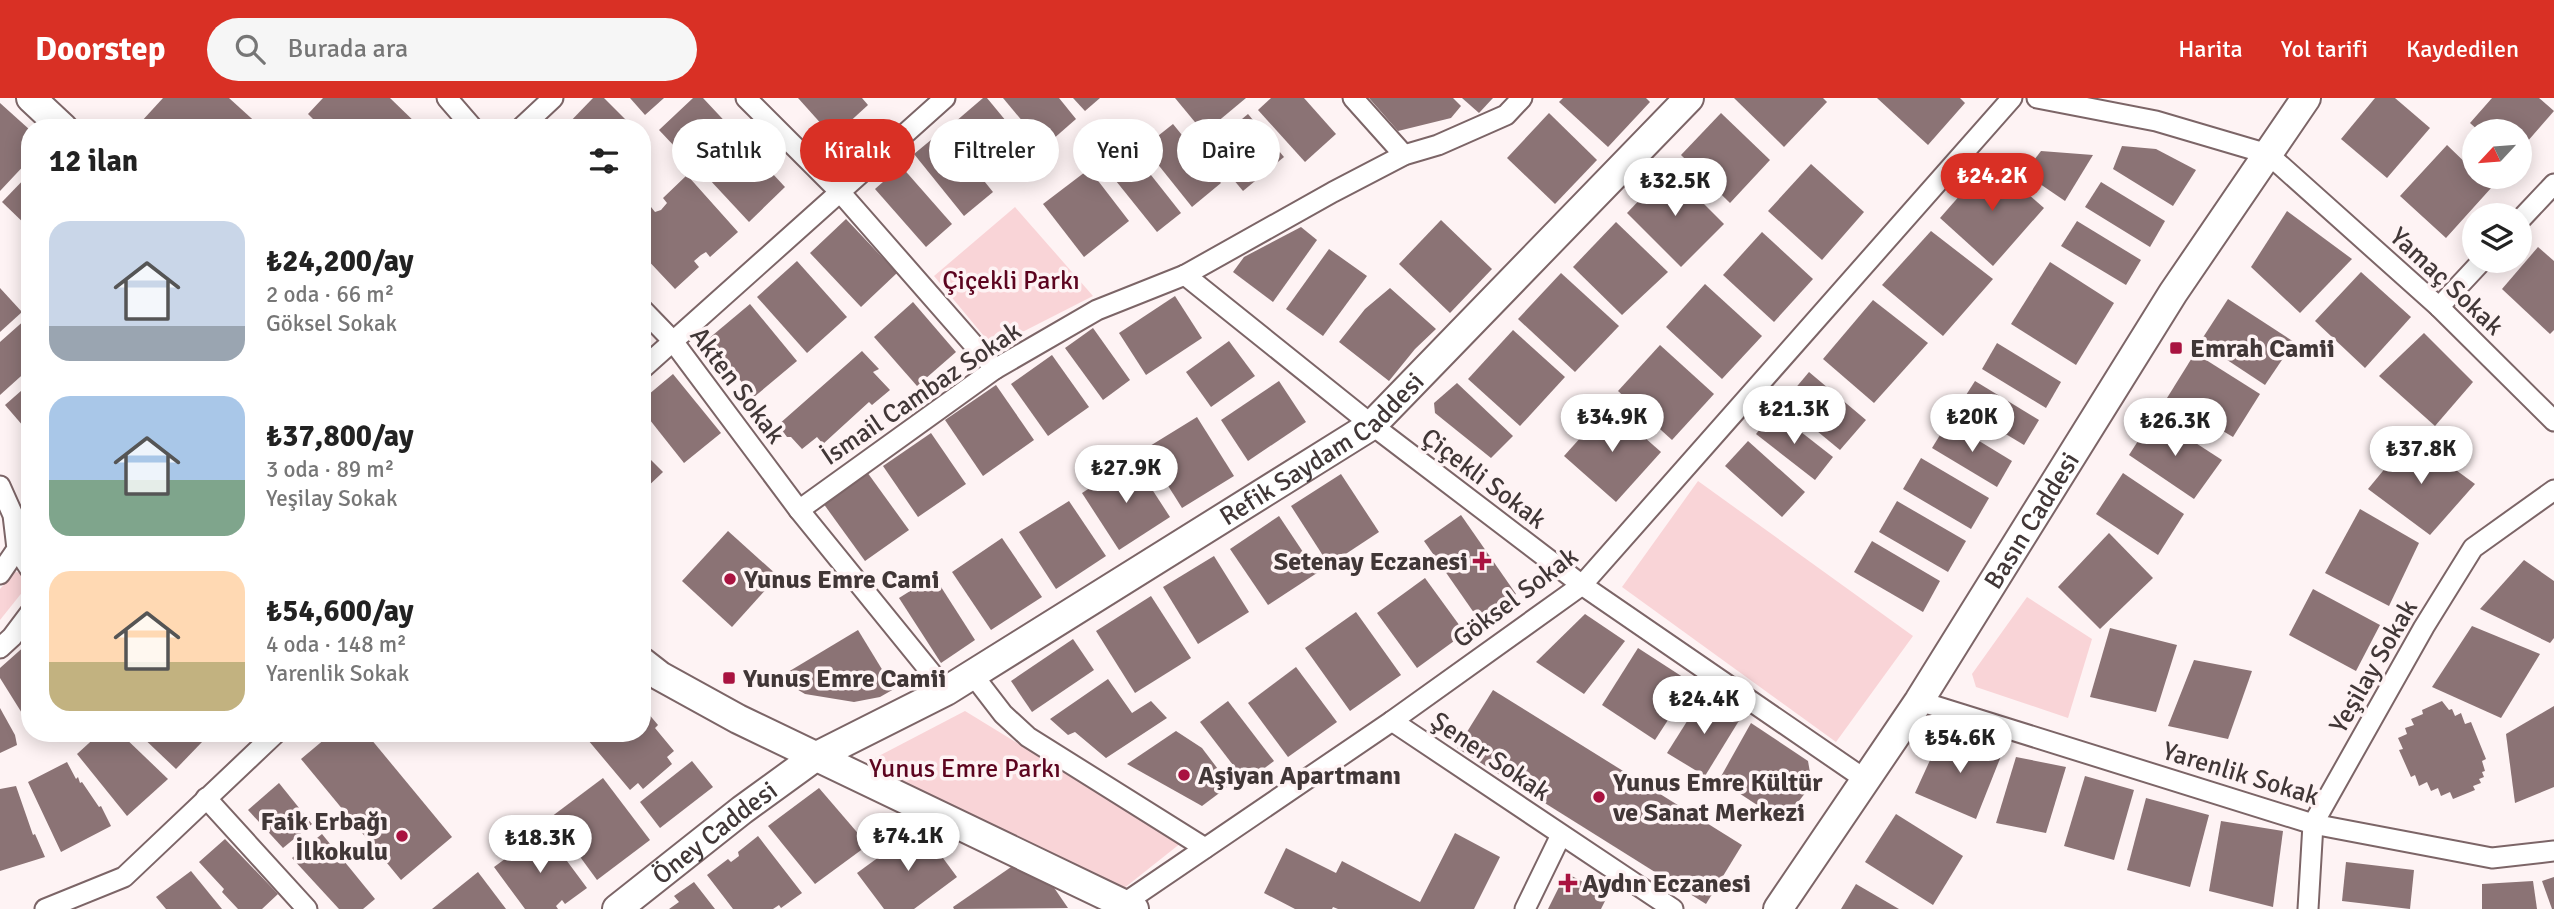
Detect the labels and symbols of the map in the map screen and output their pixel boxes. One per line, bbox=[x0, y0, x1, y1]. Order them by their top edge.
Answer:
north arrow bbox=[2462, 119, 2532, 189]
pin: ₺24.2K bbox=[1935, 153, 2049, 213]
pin: ₺32.5K bbox=[1618, 158, 1732, 218]
street label: Yamaç Sokak bbox=[2383, 221, 2510, 343]
park label: Çiçekli Parkı bbox=[942, 265, 1080, 297]
street label: İsmail Cambaz Sokak bbox=[816, 315, 1028, 473]
street label: Akten Sokak bbox=[683, 321, 791, 450]
place label: Emrah Camii bbox=[2190, 333, 2335, 365]
marker: Emrah Camii bbox=[2168, 340, 2184, 356]
street label: Refik Saydam Caddesi bbox=[1214, 366, 1431, 533]
pin: ₺21.3K bbox=[1737, 386, 1851, 446]
pin: ₺34.9K bbox=[1555, 394, 1669, 454]
pin: ₺20K bbox=[1931, 394, 2013, 454]
pin: ₺26.3K bbox=[2118, 398, 2232, 458]
street label: Çiçekli Sokak bbox=[1415, 421, 1552, 536]
pin: ₺37.8K bbox=[2364, 426, 2478, 486]
pin: ₺27.9K bbox=[1069, 446, 1183, 505]
street label: Basın Caddesi bbox=[1978, 447, 2087, 595]
street label: Göksel Sokak bbox=[1447, 540, 1584, 655]
place label: Setenay Eczanesi bbox=[1274, 546, 1468, 578]
marker: Setenay Eczanesi bbox=[1474, 553, 1490, 569]
place label: Yunus Emre Cami bbox=[743, 564, 939, 596]
marker: Yunus Emre Cami bbox=[722, 571, 738, 587]
street label: Yeşilay Sokak bbox=[2323, 594, 2425, 739]
place label: Yunus Emre Camii bbox=[742, 663, 946, 695]
marker: Yunus Emre Camii bbox=[721, 670, 737, 686]
pin: ₺24.4K bbox=[1647, 676, 1761, 736]
street label: Şener Sokak bbox=[1425, 705, 1556, 808]
pin: ₺54.6K bbox=[1903, 716, 2017, 775]
street label: Yarenlik Sokak bbox=[2159, 735, 2323, 813]
park label: Yunus Emre Parkı bbox=[869, 753, 1061, 785]
place label: Aşiyan Apartmanı bbox=[1198, 760, 1401, 792]
marker: Aşiyan Apartmanı bbox=[1176, 767, 1192, 783]
place label: Yunus Emre Kültür ve Sanat Merkezi bbox=[1612, 767, 1823, 829]
street label: Öney Caddesi bbox=[646, 775, 784, 892]
marker: Yunus Emre Kültür ve Sanat Merkezi bbox=[1591, 789, 1607, 805]
place label: Faik Erbağı İlkokulu bbox=[261, 806, 388, 868]
pin: ₺74.1K bbox=[851, 814, 965, 873]
pin: ₺18.3K bbox=[483, 816, 597, 875]
marker: Faik Erbağı İlkokulu bbox=[394, 828, 410, 844]
place label: Aydın Eczanesi bbox=[1582, 868, 1751, 900]
marker: Aydın Eczanesi bbox=[1560, 875, 1576, 891]

